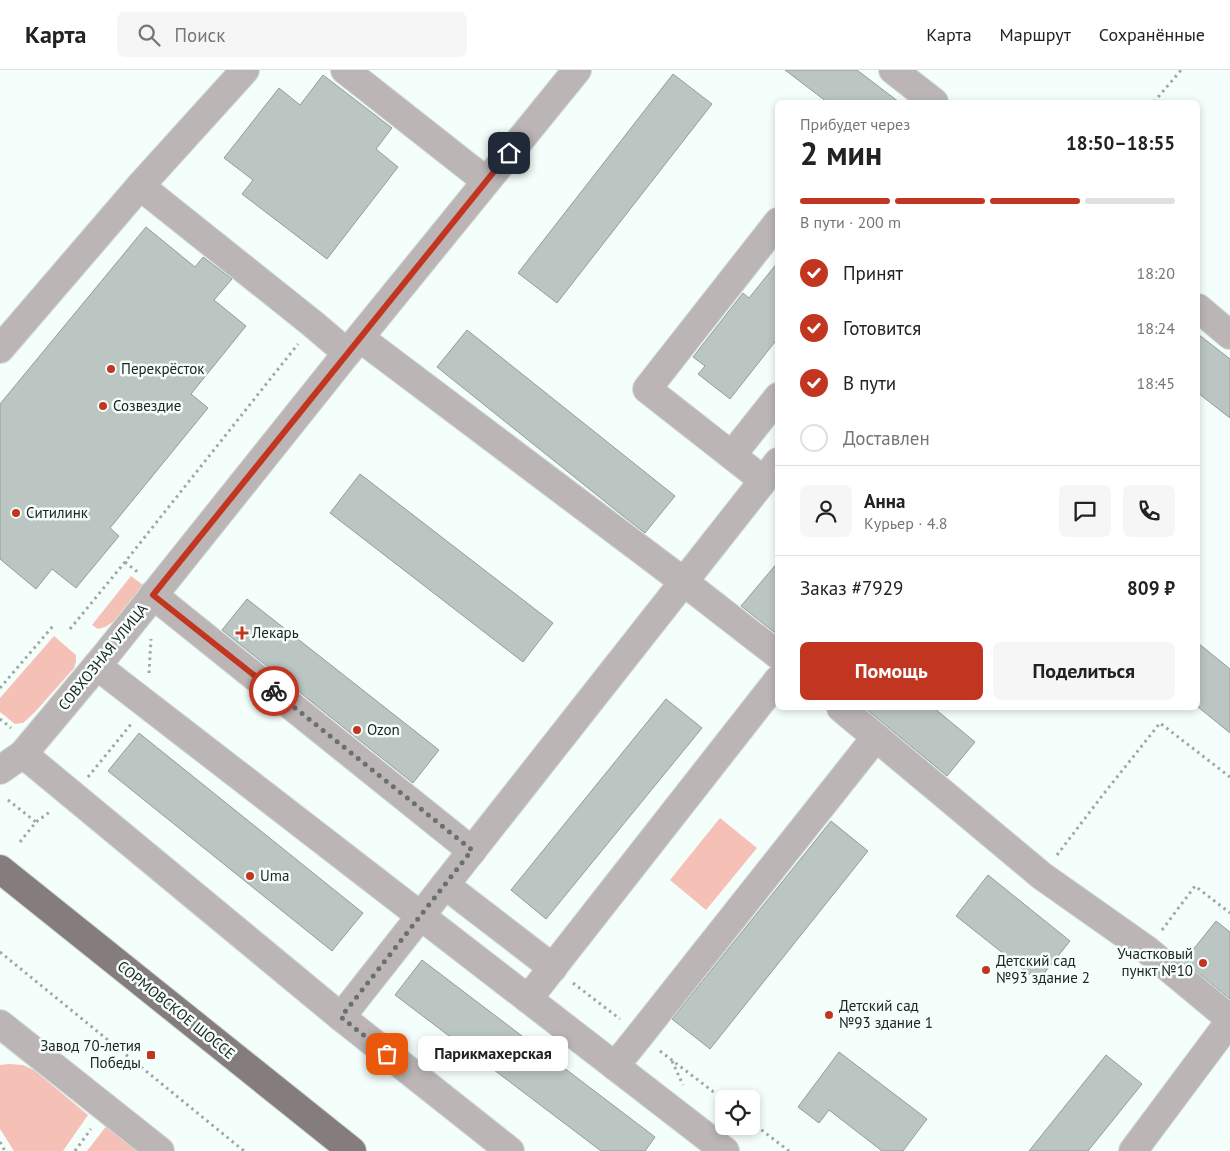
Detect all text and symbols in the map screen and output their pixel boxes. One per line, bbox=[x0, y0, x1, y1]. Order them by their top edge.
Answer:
search box bbox=[117, 12, 467, 57]
text: Карта bbox=[25, 19, 87, 50]
icon: search bbox=[135, 21, 163, 49]
text: Поиск bbox=[175, 23, 225, 47]
text: Карта bbox=[926, 23, 972, 46]
text: Маршрут bbox=[1000, 23, 1071, 46]
text: Сохранённые bbox=[1099, 23, 1205, 46]
text: Прибудет через bbox=[800, 114, 910, 134]
text: 18:50–18:55 bbox=[1066, 131, 1175, 155]
pin bbox=[488, 132, 530, 174]
text: 2 мин bbox=[800, 132, 882, 174]
icon: home bbox=[495, 139, 523, 167]
text: В пути · 200 m bbox=[800, 212, 901, 232]
icon: check bbox=[800, 259, 828, 287]
text: Принят bbox=[843, 261, 903, 285]
text: 18:20 bbox=[1137, 263, 1175, 283]
icon: check bbox=[800, 314, 828, 342]
text: Готовится bbox=[843, 316, 921, 340]
text: 18:24 bbox=[1137, 318, 1175, 338]
place label: Перекрёсток bbox=[121, 359, 205, 378]
marker: Перекрёсток bbox=[105, 363, 117, 375]
icon: check bbox=[800, 369, 828, 397]
text: В пути bbox=[843, 371, 896, 395]
text: 18:45 bbox=[1137, 373, 1175, 393]
place label: Созвездие bbox=[113, 396, 181, 415]
marker: Созвездие bbox=[97, 400, 109, 412]
text: Доставлен bbox=[843, 426, 930, 450]
button: person bbox=[800, 485, 852, 537]
button: chat bbox=[1059, 485, 1111, 537]
button: phone bbox=[1123, 485, 1175, 537]
text: Анна bbox=[864, 489, 905, 513]
place label: Ситилинк bbox=[26, 503, 89, 522]
marker: Ситилинк bbox=[10, 507, 22, 519]
text: Курьер · 4.8 bbox=[864, 513, 948, 533]
text: Заказ #7929 bbox=[800, 576, 903, 600]
text: 809 ₽ bbox=[1127, 576, 1175, 600]
street label: СОВХОЗНАЯ УЛИЦА bbox=[54, 599, 152, 714]
place label: Лекарь bbox=[251, 623, 299, 642]
marker: Лекарь bbox=[236, 627, 248, 639]
button: Помощь bbox=[800, 642, 983, 700]
button: Поделиться bbox=[993, 642, 1175, 700]
courier bbox=[249, 666, 299, 716]
icon: bike bbox=[260, 677, 288, 705]
place label: Ozon bbox=[367, 720, 400, 739]
marker: Ozon bbox=[351, 724, 363, 736]
place label: Uma bbox=[260, 866, 289, 885]
marker: Uma bbox=[244, 870, 256, 882]
place label: Участковый пункт №10 bbox=[1117, 944, 1193, 980]
place label: Детский сад №93 здание 2 bbox=[996, 951, 1090, 987]
street label: СОРМОВСКОЕ ШОССЕ bbox=[114, 956, 239, 1063]
marker: Участковый пункт №10 bbox=[1197, 957, 1209, 969]
marker: Детский сад №93 здание 2 bbox=[980, 964, 992, 976]
place label: Детский сад №93 здание 1 bbox=[839, 996, 933, 1032]
marker: Детский сад №93 здание 1 bbox=[823, 1009, 835, 1021]
pin bbox=[366, 1033, 408, 1075]
place label: Завод 70-летия Победы bbox=[40, 1036, 141, 1072]
callout: Парикмахерская bbox=[417, 1036, 567, 1072]
icon: bag bbox=[373, 1040, 401, 1068]
text: Парикмахерская bbox=[434, 1043, 552, 1063]
marker: Завод 70-летия Победы bbox=[145, 1049, 157, 1061]
map controls bbox=[715, 1090, 760, 1135]
button: locate bbox=[715, 1090, 760, 1135]

